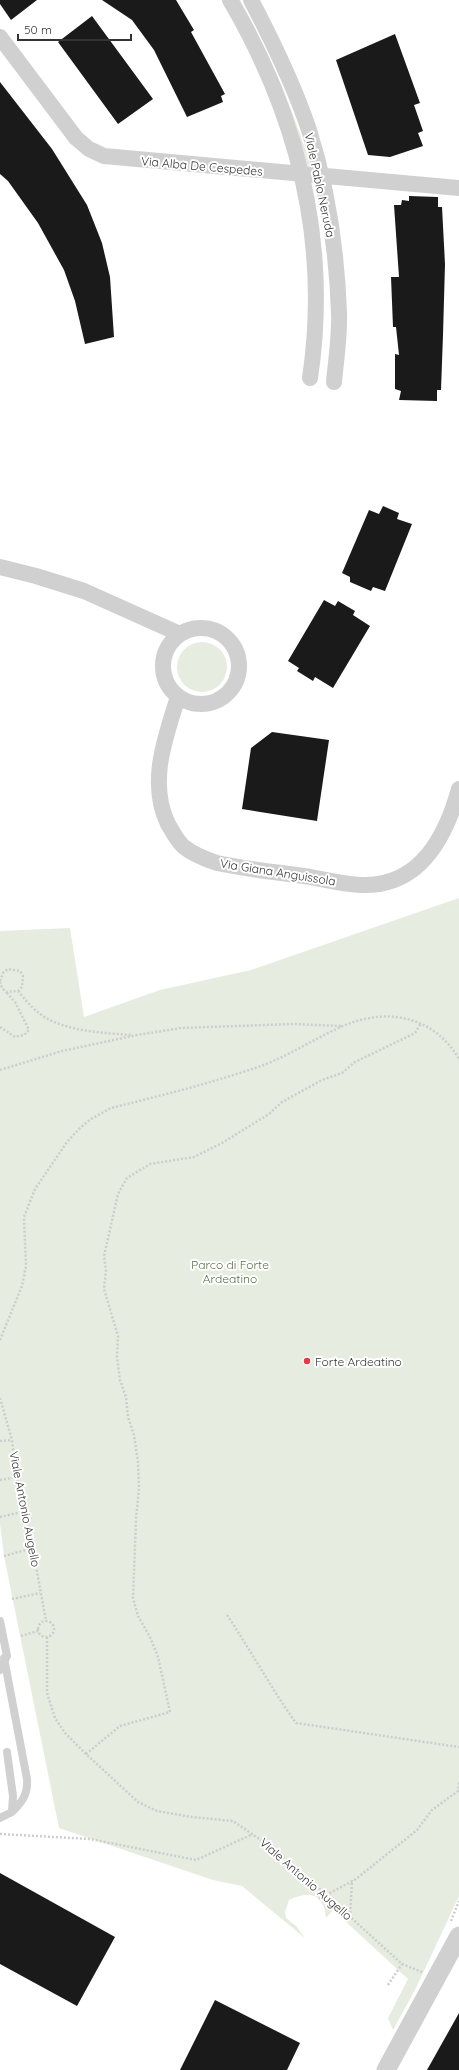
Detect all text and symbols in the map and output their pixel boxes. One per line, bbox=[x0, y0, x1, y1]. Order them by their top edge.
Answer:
scale bar bbox=[18, 16, 131, 42]
text: 50 m bbox=[24, 22, 52, 37]
street label: Viale Pablo Neruda bbox=[302, 131, 338, 239]
street label: Via Alba De Cespedes bbox=[140, 153, 264, 179]
street label: Via Giana Anguissola bbox=[219, 855, 337, 889]
park label: Parco di Forte Ardeatino bbox=[191, 1257, 269, 1286]
place label: Forte Ardeatino bbox=[315, 1354, 402, 1369]
marker: Forte Ardeatino bbox=[302, 1356, 312, 1366]
street label: Viale Antonio Augello bbox=[6, 1450, 44, 1568]
street label: Viale Antonio Augello bbox=[257, 1835, 355, 1923]

